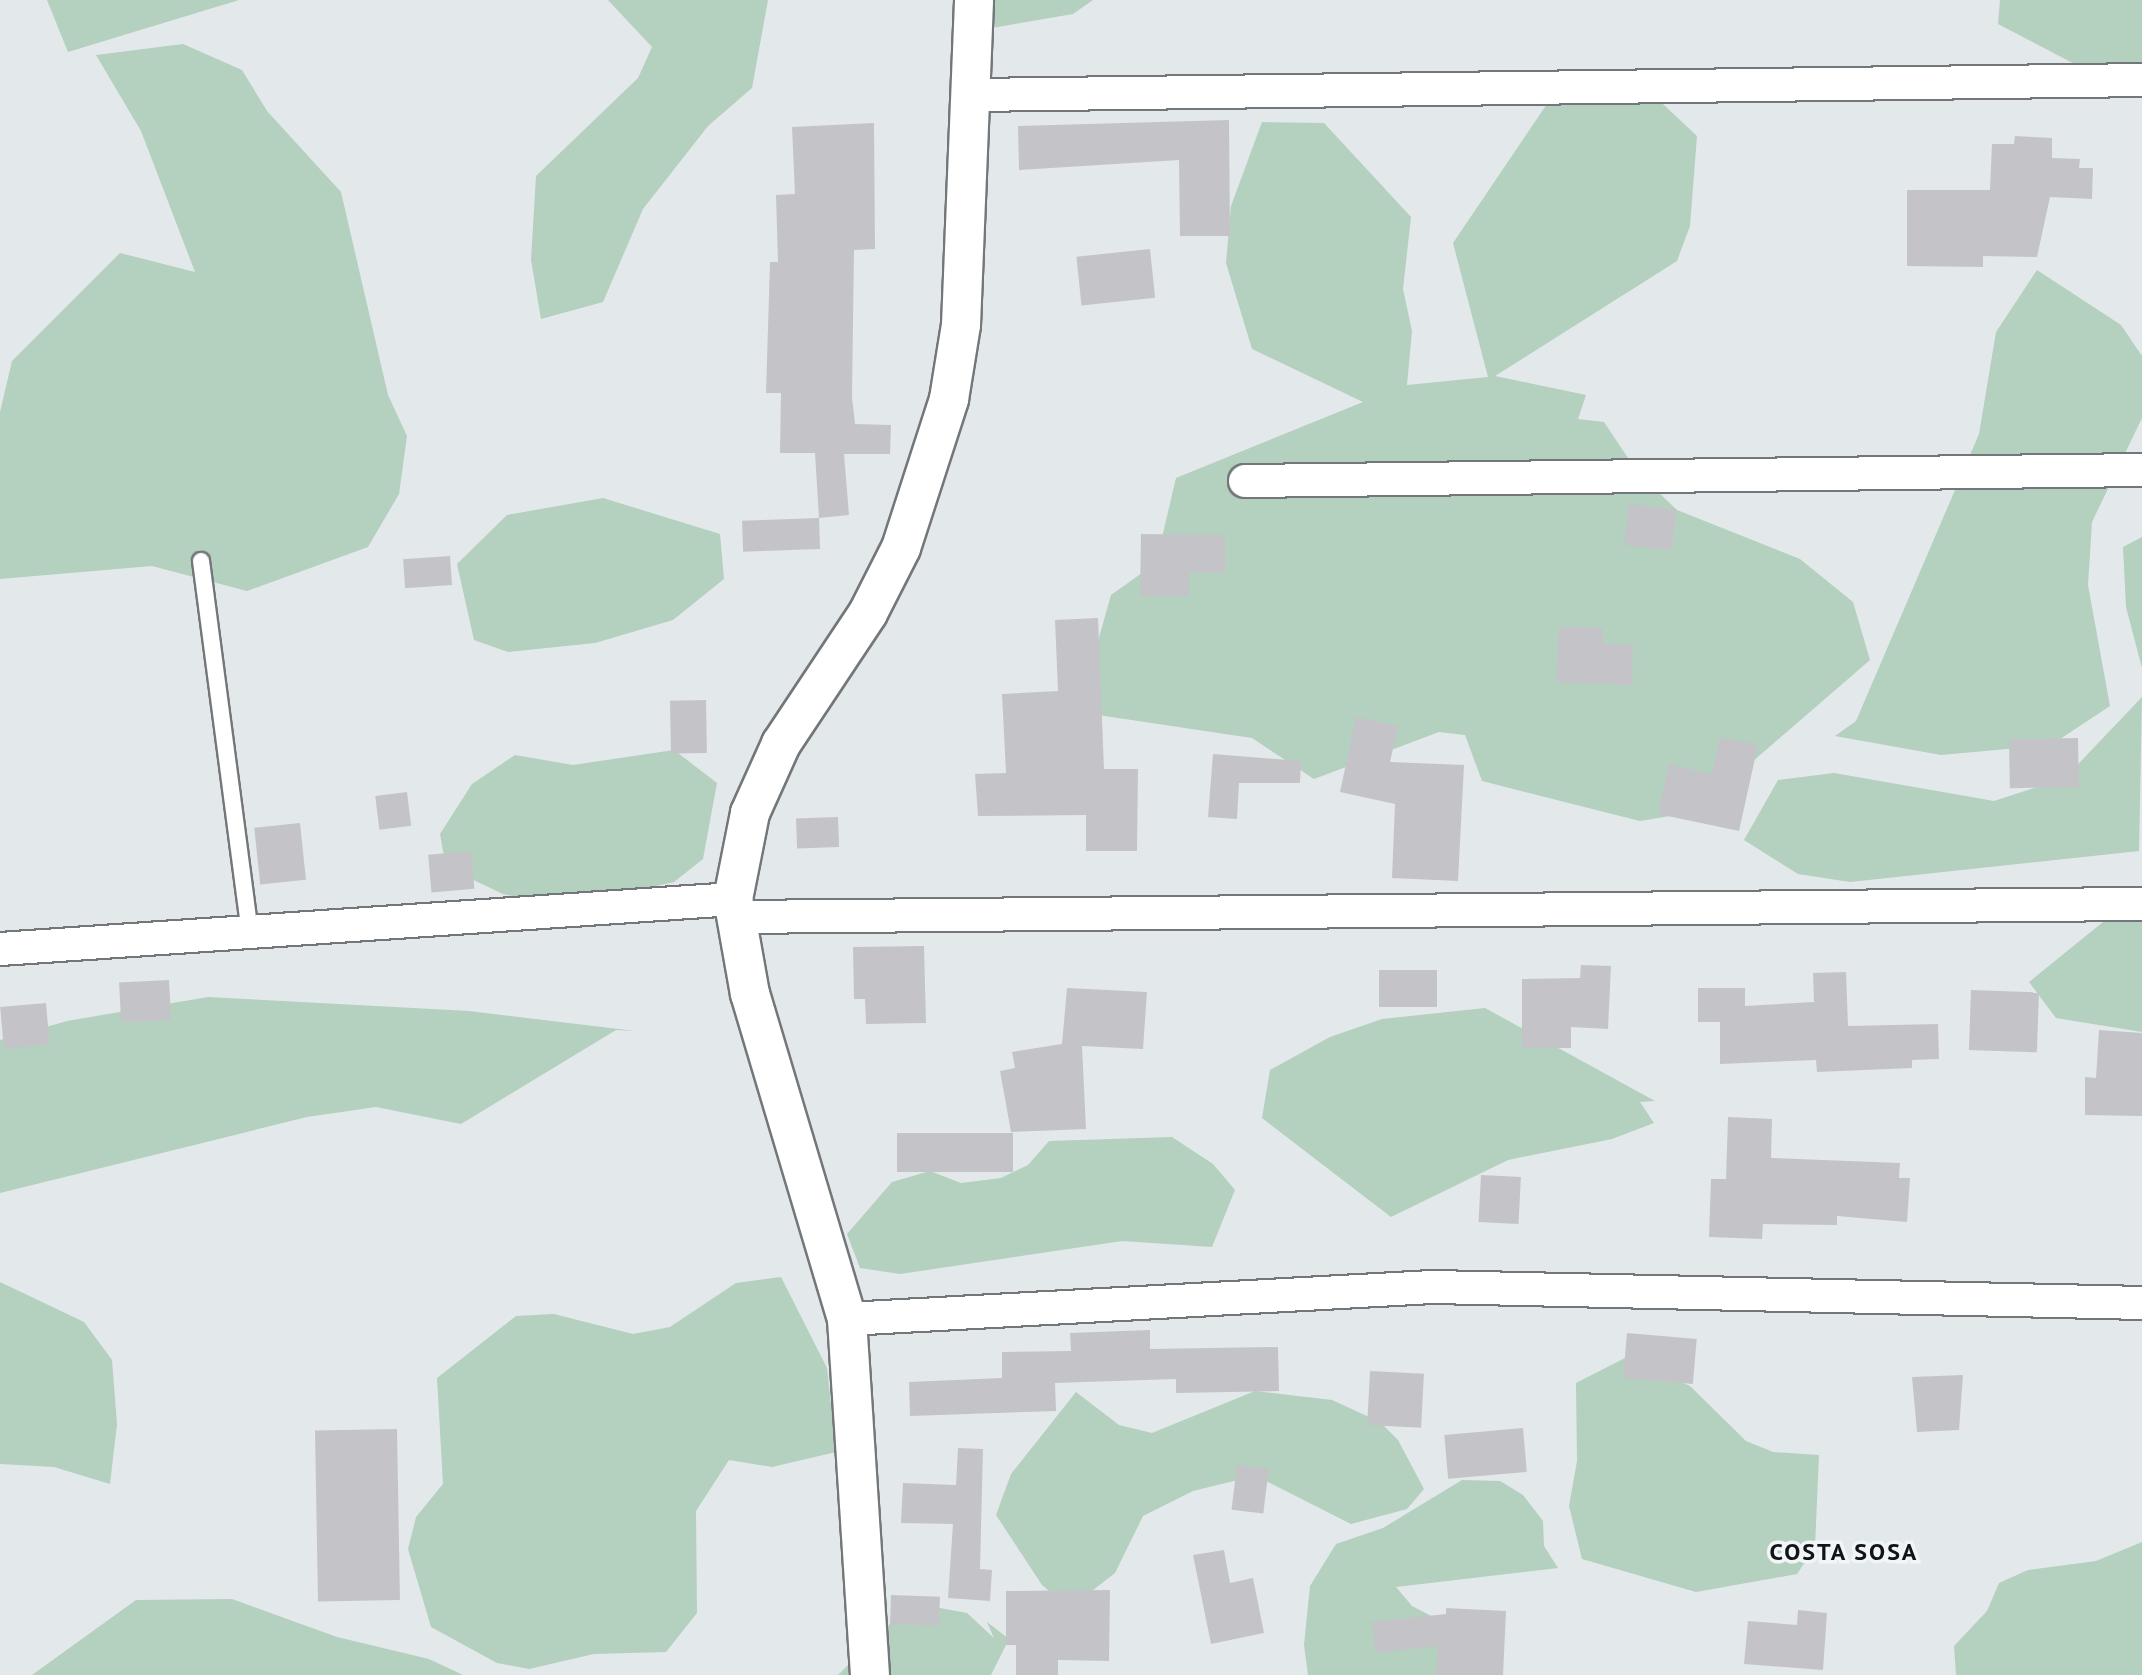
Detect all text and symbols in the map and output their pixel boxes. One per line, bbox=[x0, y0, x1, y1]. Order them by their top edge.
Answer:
district label: COSTA SOSA bbox=[1770, 1538, 1918, 1566]

